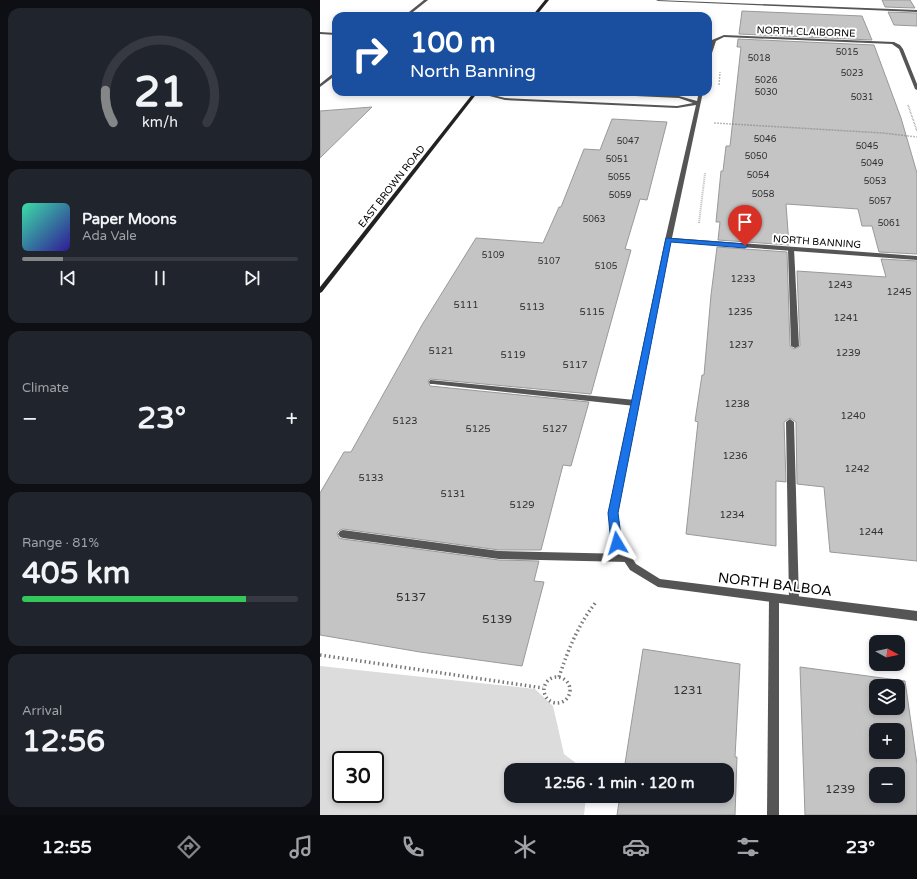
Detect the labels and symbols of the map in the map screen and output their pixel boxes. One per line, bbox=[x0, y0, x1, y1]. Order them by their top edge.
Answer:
street label: NORTH CLAIBORNE bbox=[756, 24, 856, 40]
house number: 5015 bbox=[836, 47, 859, 58]
house number: 5018 bbox=[748, 53, 771, 64]
house number: 5023 bbox=[841, 68, 863, 79]
house number: 5026 bbox=[755, 75, 778, 86]
house number: 5030 bbox=[755, 87, 778, 98]
house number: 5031 bbox=[851, 92, 873, 103]
house number: 5046 bbox=[754, 134, 777, 145]
house number: 5047 bbox=[617, 136, 640, 147]
house number: 5045 bbox=[856, 141, 879, 152]
street label: EAST BROWN ROAD bbox=[356, 143, 428, 230]
house number: 5050 bbox=[745, 151, 768, 162]
house number: 5051 bbox=[606, 154, 628, 165]
house number: 5049 bbox=[861, 158, 884, 169]
house number: 5054 bbox=[747, 170, 770, 181]
house number: 5055 bbox=[608, 172, 631, 183]
house number: 5053 bbox=[864, 176, 886, 187]
house number: 5058 bbox=[752, 189, 775, 200]
house number: 5059 bbox=[609, 190, 632, 201]
house number: 5057 bbox=[869, 196, 892, 207]
pin bbox=[728, 205, 762, 246]
house number: 5063 bbox=[583, 214, 605, 225]
house number: 5061 bbox=[878, 218, 900, 229]
street label: NORTH BANNING bbox=[772, 233, 861, 251]
house number: 5109 bbox=[482, 250, 505, 261]
house number: 5107 bbox=[538, 256, 561, 267]
house number: 5105 bbox=[595, 261, 618, 272]
house number: 1233 bbox=[730, 273, 756, 285]
house number: 1243 bbox=[827, 279, 853, 291]
house number: 1245 bbox=[886, 286, 912, 298]
house number: 5111 bbox=[453, 299, 479, 311]
house number: 5113 bbox=[519, 301, 545, 313]
house number: 5115 bbox=[579, 306, 605, 318]
house number: 1235 bbox=[727, 306, 753, 318]
house number: 1241 bbox=[833, 312, 859, 324]
house number: 1237 bbox=[728, 339, 754, 351]
house number: 5121 bbox=[428, 345, 454, 357]
house number: 1239 bbox=[835, 347, 861, 359]
house number: 5119 bbox=[500, 349, 526, 361]
house number: 5117 bbox=[562, 359, 588, 371]
house number: 1238 bbox=[724, 398, 750, 410]
house number: 1240 bbox=[840, 410, 866, 422]
house number: 5123 bbox=[392, 415, 418, 427]
house number: 5125 bbox=[465, 423, 491, 435]
house number: 5127 bbox=[542, 423, 568, 435]
house number: 1236 bbox=[722, 450, 748, 462]
house number: 1242 bbox=[844, 463, 870, 475]
house number: 5133 bbox=[358, 472, 384, 484]
house number: 5131 bbox=[440, 488, 466, 500]
house number: 5129 bbox=[509, 499, 535, 511]
house number: 1234 bbox=[719, 509, 745, 521]
position arrow bbox=[596, 522, 638, 564]
house number: 1244 bbox=[858, 526, 884, 538]
street label: NORTH BALBOA bbox=[717, 569, 833, 600]
house number: 5137 bbox=[396, 590, 426, 604]
house number: 5139 bbox=[482, 612, 512, 626]
north arrow bbox=[869, 635, 905, 671]
house number: 1231 bbox=[673, 683, 703, 697]
speed limit sign: 30 bbox=[332, 751, 384, 803]
house number: 1239 bbox=[825, 782, 855, 796]

